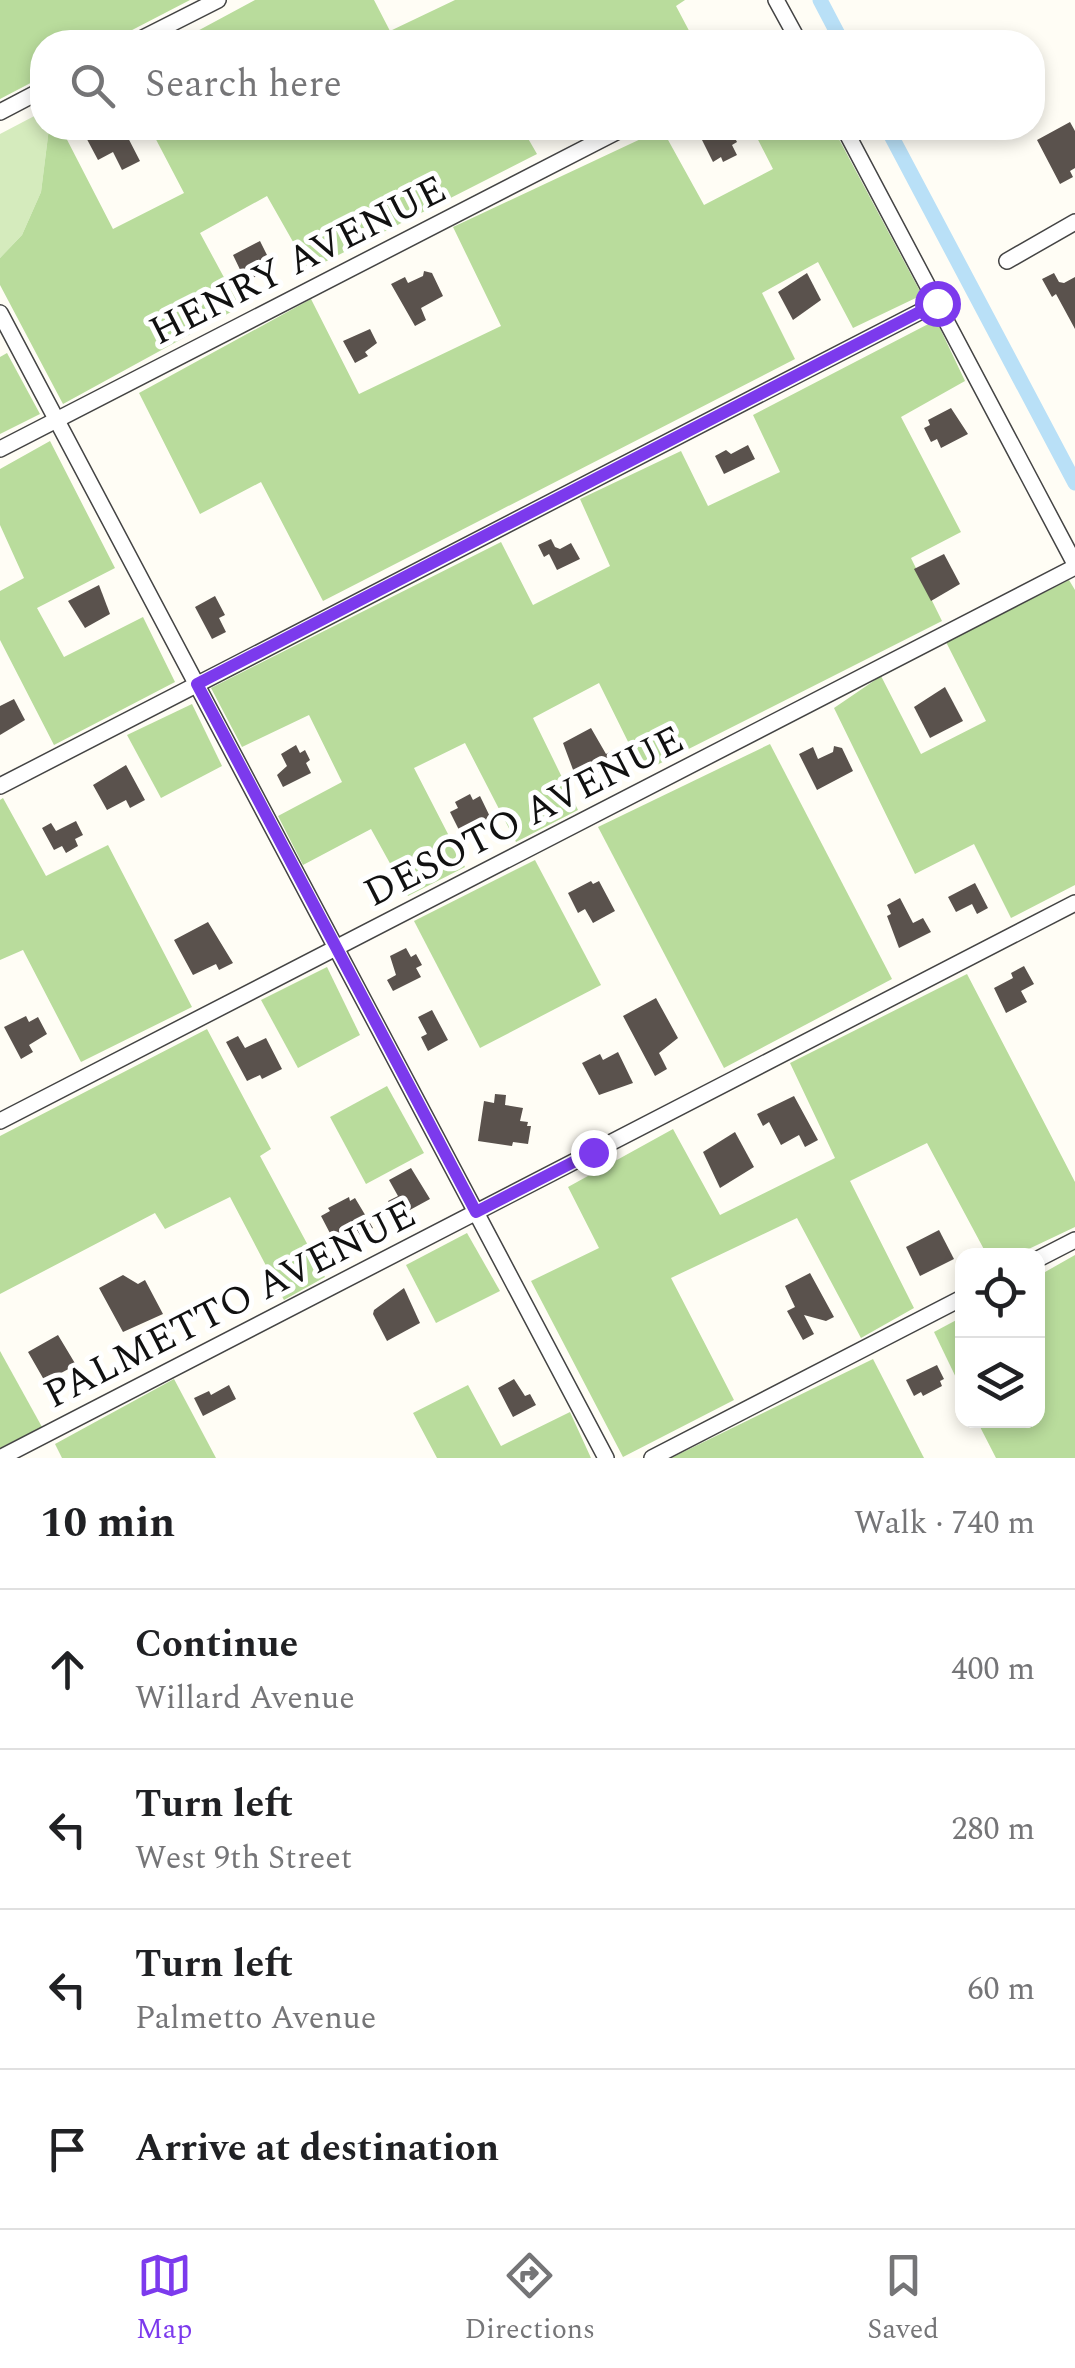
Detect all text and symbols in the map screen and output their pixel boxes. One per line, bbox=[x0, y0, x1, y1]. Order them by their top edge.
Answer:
search box bbox=[30, 30, 1045, 140]
text: Search here bbox=[145, 56, 342, 114]
icon: search bbox=[65, 58, 120, 113]
street label: HENRY AVENUE bbox=[139, 160, 457, 362]
route start bbox=[915, 281, 961, 327]
street label: DESOTO AVENUE bbox=[354, 710, 695, 924]
route end bbox=[571, 1130, 617, 1176]
street label: PALMETTO AVENUE bbox=[33, 1185, 427, 1426]
map controls bbox=[955, 1248, 1045, 1428]
button: locate bbox=[955, 1248, 1045, 1338]
button: layers bbox=[955, 1338, 1045, 1428]
text: 10 min bbox=[40, 1492, 175, 1555]
text: Walk · 740 m bbox=[854, 1499, 1035, 1548]
text: Continue bbox=[135, 1616, 298, 1674]
icon: ahead bbox=[40, 1642, 95, 1697]
text: 400 m bbox=[951, 1645, 1035, 1694]
text: Willard Avenue bbox=[135, 1674, 355, 1723]
text: Turn left bbox=[135, 1776, 293, 1834]
icon: left bbox=[40, 1802, 95, 1857]
text: 280 m bbox=[951, 1805, 1035, 1854]
text: West 9th Street bbox=[135, 1834, 352, 1883]
text: Turn left bbox=[135, 1936, 293, 1994]
icon: left bbox=[40, 1962, 95, 2017]
text: 60 m bbox=[967, 1965, 1035, 2014]
text: Palmetto Avenue bbox=[135, 1994, 376, 2043]
text: Arrive at destination bbox=[135, 2120, 499, 2178]
icon: arrive bbox=[40, 2122, 95, 2177]
tab: Map bbox=[136, 2248, 192, 2351]
tab: Directions bbox=[464, 2248, 595, 2351]
tab: Saved bbox=[867, 2248, 939, 2351]

